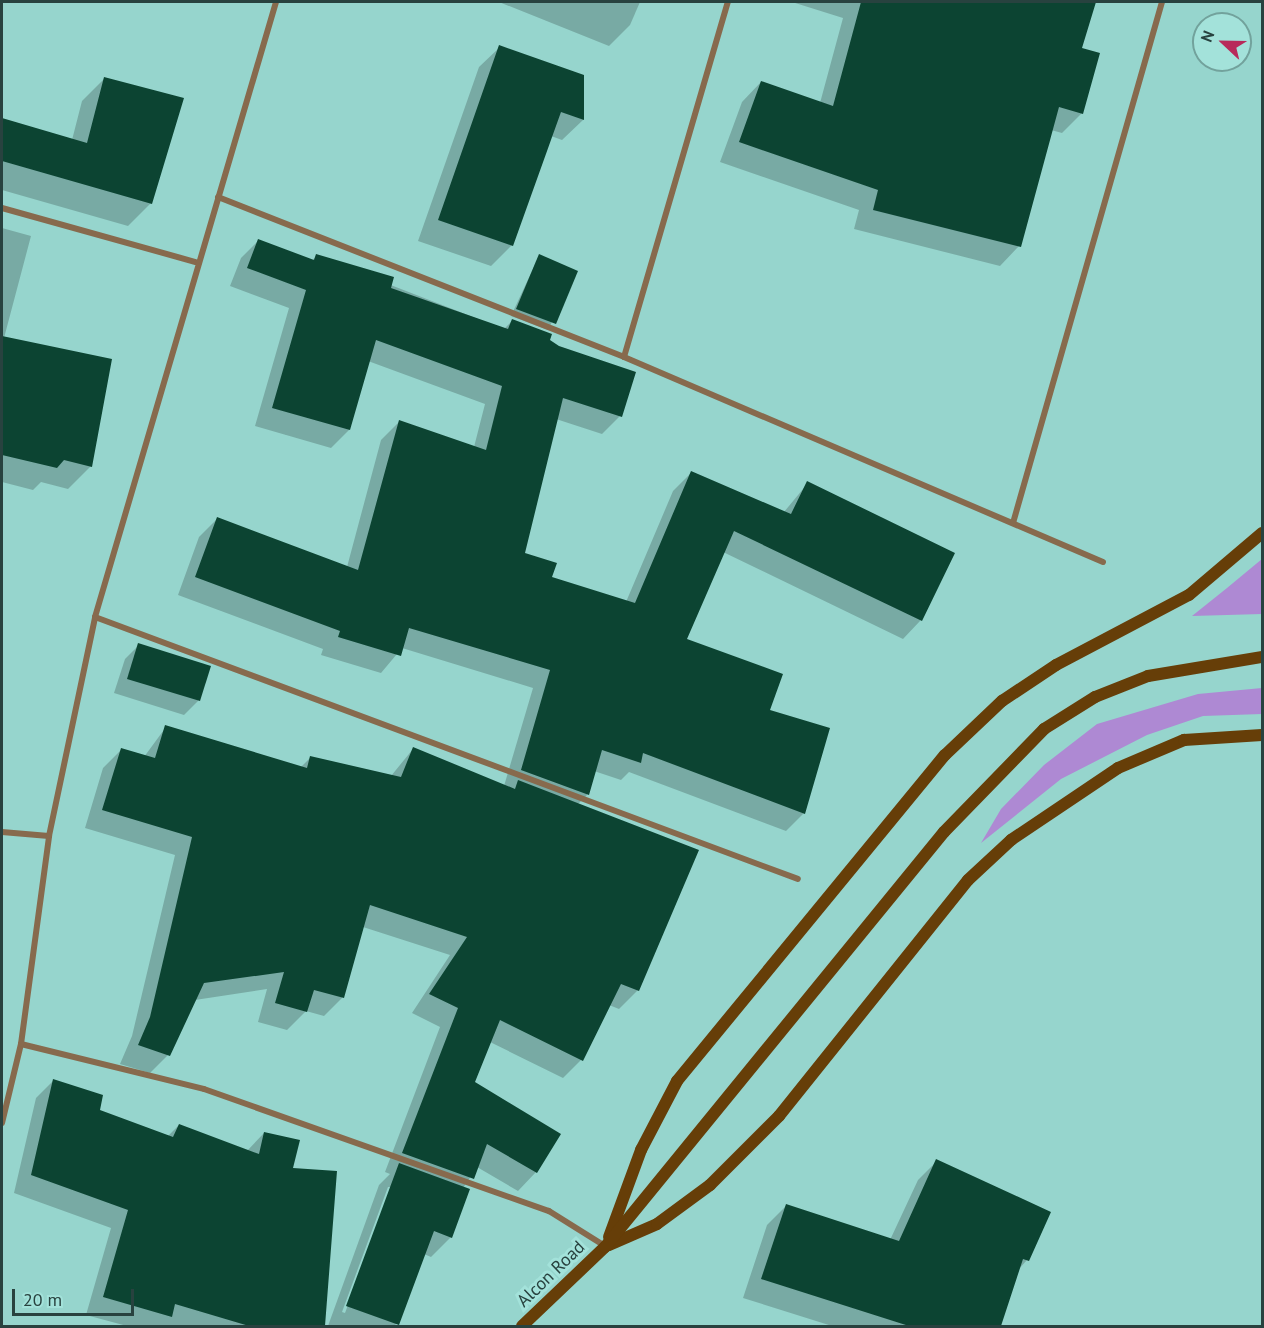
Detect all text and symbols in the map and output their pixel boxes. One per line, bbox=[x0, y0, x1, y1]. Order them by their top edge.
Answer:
north arrow bbox=[1192, 12, 1252, 72]
text: N bbox=[1196, 27, 1218, 45]
street label: Alcon Road bbox=[513, 1236, 589, 1312]
scale bar bbox=[15, 1277, 136, 1315]
text: 20 m bbox=[23, 1288, 62, 1311]

